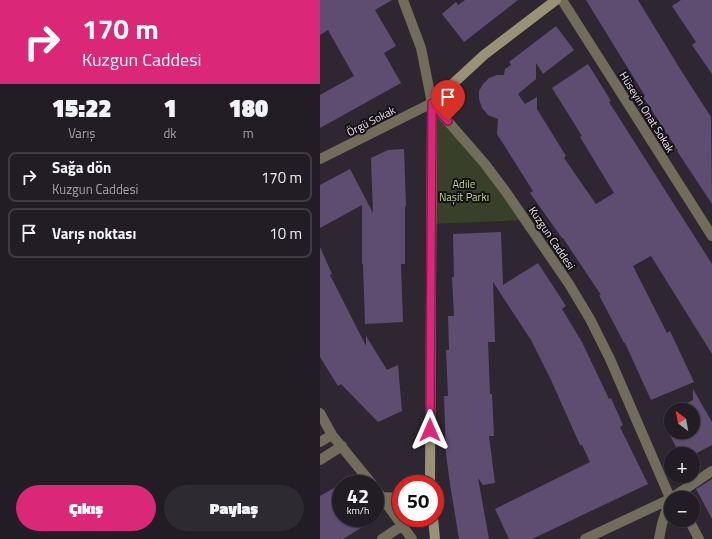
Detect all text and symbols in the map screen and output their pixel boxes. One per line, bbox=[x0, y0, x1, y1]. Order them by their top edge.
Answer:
text: 170 m bbox=[82, 7, 159, 50]
icon: right bbox=[16, 16, 68, 68]
text: Kuzgun Caddesi bbox=[82, 46, 201, 73]
street label: Hüseyin Onat Sokak bbox=[616, 68, 679, 156]
pin bbox=[431, 80, 465, 121]
icon: arrive bbox=[437, 86, 459, 108]
text: 15:22 bbox=[52, 90, 112, 126]
text: 1 bbox=[163, 90, 177, 126]
text: 180 bbox=[229, 90, 268, 126]
street label: Örgü Sokak bbox=[344, 102, 399, 140]
text: Varış bbox=[68, 123, 95, 143]
text: dk bbox=[163, 123, 177, 143]
text: m bbox=[243, 123, 254, 143]
text: Sağa dön bbox=[52, 156, 111, 179]
icon: right bbox=[18, 166, 40, 188]
text: 170 m bbox=[261, 166, 302, 189]
park label: Adile Naşit Parkı bbox=[439, 176, 489, 205]
text: Kuzgun Caddesi bbox=[52, 179, 138, 199]
street label: Kuzgun Caddesi bbox=[525, 203, 579, 273]
icon: arrive bbox=[18, 222, 40, 244]
text: Varış noktası bbox=[52, 222, 136, 245]
text: 10 m bbox=[269, 222, 302, 245]
north arrow bbox=[664, 403, 700, 439]
map controls bbox=[664, 403, 700, 527]
position arrow bbox=[409, 409, 451, 451]
button: + bbox=[664, 447, 700, 483]
speed limit sign: 50 bbox=[392, 475, 444, 527]
text: 42 bbox=[347, 480, 369, 511]
button: Çıkış bbox=[16, 485, 156, 531]
button: Paylaş bbox=[164, 485, 304, 531]
button: − bbox=[664, 491, 700, 527]
text: km/h bbox=[347, 503, 369, 518]

